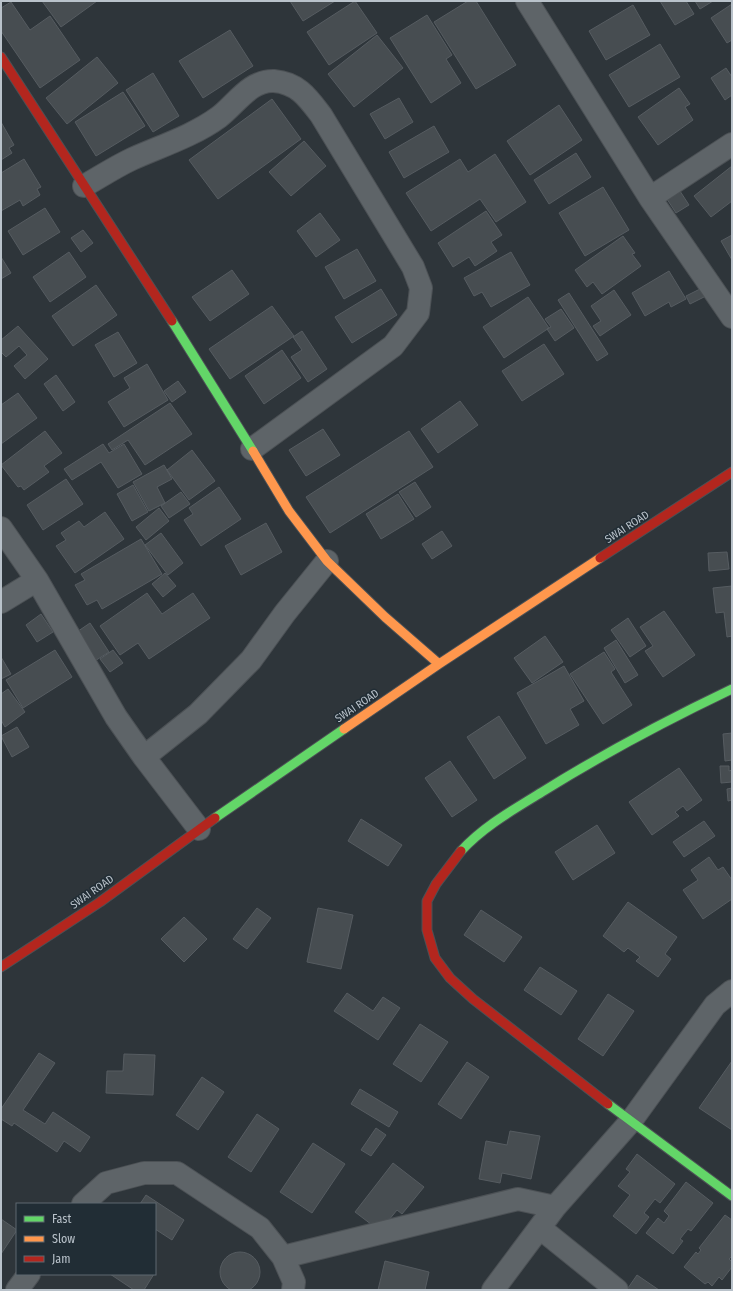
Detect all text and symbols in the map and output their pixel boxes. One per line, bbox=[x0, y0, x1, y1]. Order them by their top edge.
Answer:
street label: SWAI ROAD bbox=[603, 508, 651, 546]
street label: SWAI ROAD bbox=[333, 687, 381, 725]
street label: SWAI ROAD bbox=[68, 872, 116, 912]
legend bbox=[16, 1203, 156, 1275]
text: Fast bbox=[52, 1212, 71, 1226]
text: Slow bbox=[52, 1232, 75, 1246]
text: Jam bbox=[52, 1252, 70, 1266]

